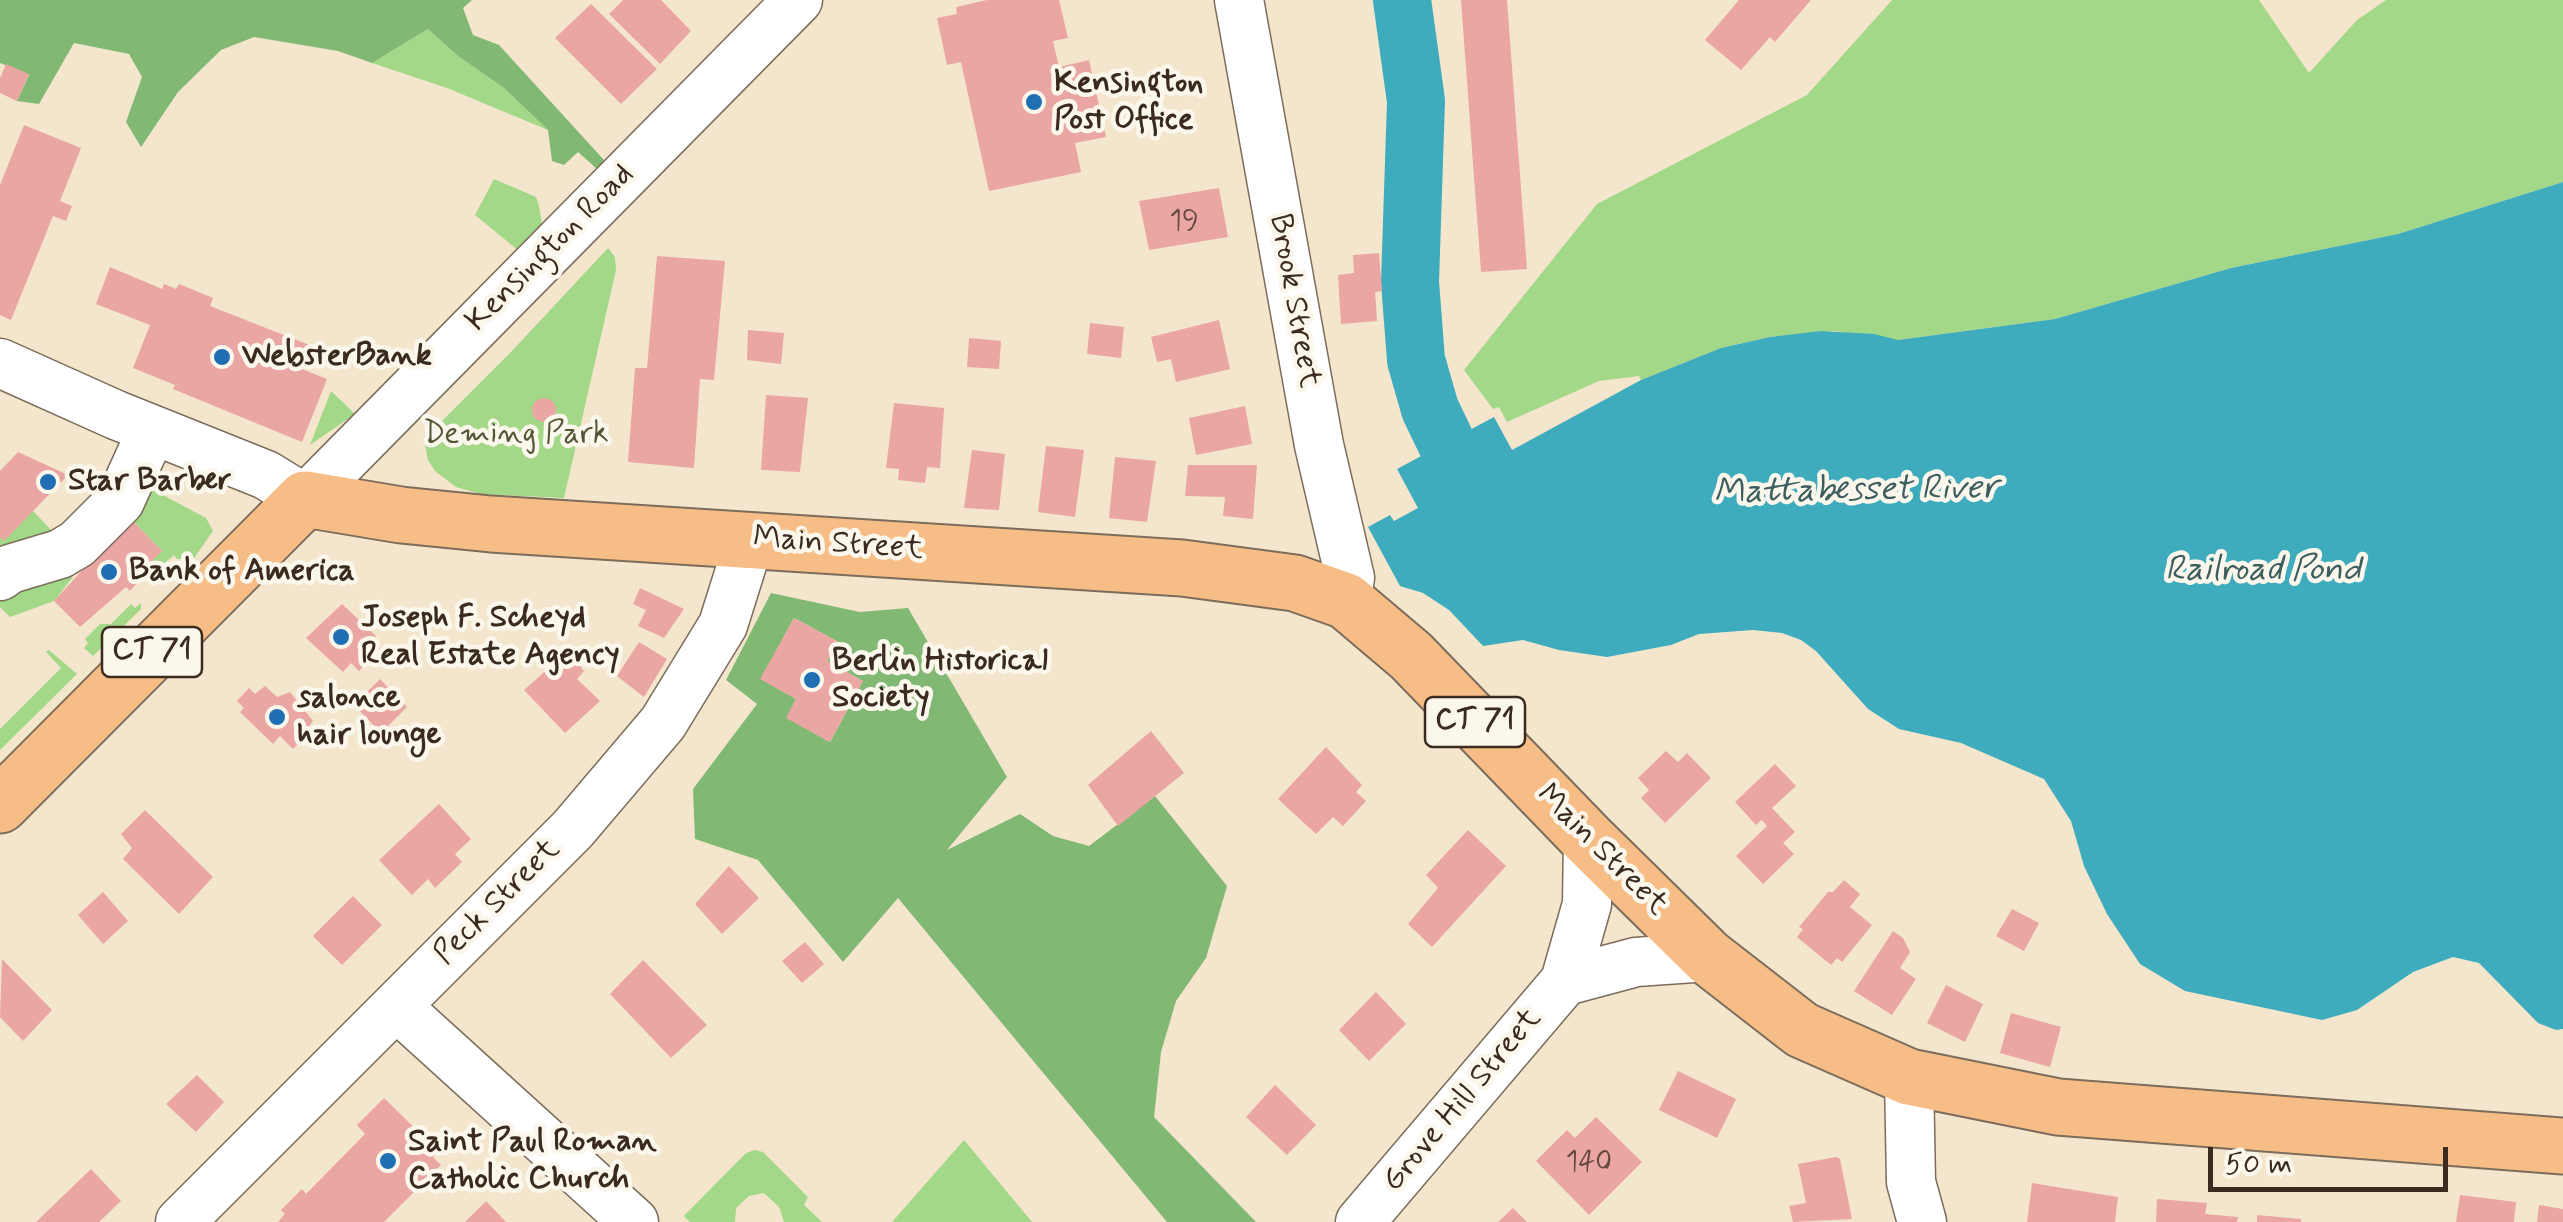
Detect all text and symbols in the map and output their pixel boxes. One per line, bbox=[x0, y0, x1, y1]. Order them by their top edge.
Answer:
place label: Kensington Post Office bbox=[1054, 65, 1203, 140]
marker: Kensington Post Office bbox=[1023, 91, 1045, 113]
street label: Kensington Road bbox=[459, 157, 643, 341]
house number: 19 bbox=[1169, 206, 1199, 240]
street label: Brook Street bbox=[1259, 211, 1327, 391]
place label: WebsterBank bbox=[242, 338, 432, 376]
marker: WebsterBank bbox=[211, 346, 233, 368]
park label: Deming Park bbox=[423, 416, 609, 454]
place label: Star Barber bbox=[68, 463, 231, 501]
water label: Mattabesset River bbox=[1713, 469, 1999, 515]
marker: Star Barber bbox=[37, 471, 59, 493]
street label: Main Street bbox=[752, 520, 924, 570]
water label: Railroad Pond bbox=[2165, 551, 2361, 593]
place label: Bank of America bbox=[129, 553, 355, 591]
marker: Bank of America bbox=[98, 561, 120, 583]
place label: Joseph F. Scheyd Real Estate Agency bbox=[361, 600, 620, 675]
marker: Joseph F. Scheyd Real Estate Agency bbox=[330, 626, 352, 648]
road number: CT 71 bbox=[102, 627, 202, 677]
place label: Berlin Historical Society bbox=[832, 643, 1048, 718]
marker: Berlin Historical Society bbox=[801, 669, 823, 691]
place label: salonce hair lounge bbox=[297, 680, 441, 755]
road number: CT 71 bbox=[1425, 697, 1525, 747]
marker: salonce hair lounge bbox=[266, 706, 288, 728]
street label: Main Street bbox=[1527, 777, 1675, 925]
street label: Peck Street bbox=[427, 832, 569, 974]
street label: Grove Hill Street bbox=[1375, 1001, 1551, 1201]
place label: Saint Paul Roman Catholic Church bbox=[408, 1124, 657, 1199]
scale bar bbox=[2213, 1127, 2453, 1189]
text: 50 m bbox=[2225, 1145, 2292, 1184]
house number: 140 bbox=[1566, 1147, 1612, 1181]
marker: Saint Paul Roman Catholic Church bbox=[377, 1150, 399, 1172]

